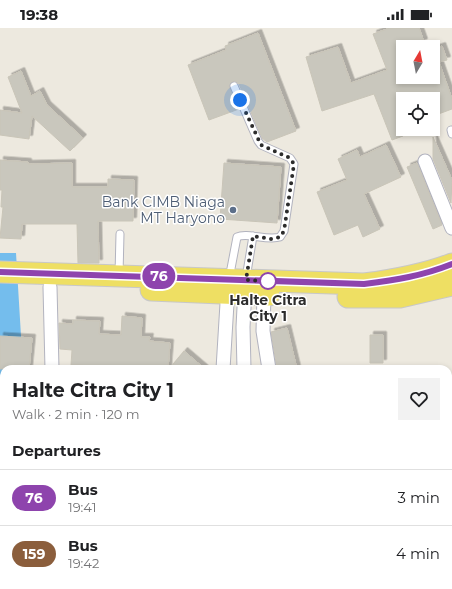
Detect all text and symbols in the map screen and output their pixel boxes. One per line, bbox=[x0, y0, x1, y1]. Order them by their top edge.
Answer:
text: 19:38 bbox=[20, 5, 58, 24]
north arrow bbox=[396, 40, 440, 84]
map controls bbox=[396, 40, 440, 136]
your location bbox=[230, 90, 250, 110]
button: locate bbox=[396, 92, 440, 136]
place label: Bank CIMB Niaga MT Haryono bbox=[102, 193, 225, 227]
marker: Bank CIMB Niaga MT Haryono bbox=[228, 205, 238, 215]
line badge: 76 bbox=[141, 263, 177, 289]
text: 76 bbox=[150, 267, 168, 285]
marker: Halte Citra City 1 bbox=[259, 272, 277, 290]
place label: Halte Citra City 1 bbox=[229, 291, 307, 325]
button: heart bbox=[398, 378, 440, 420]
text: Halte Citra City 1 bbox=[12, 379, 174, 402]
text: Walk · 2 min · 120 m bbox=[12, 406, 140, 422]
text: Departures bbox=[12, 441, 101, 460]
text: Bus bbox=[68, 480, 98, 499]
text: 3 min bbox=[398, 488, 440, 507]
text: 76 bbox=[25, 489, 43, 507]
text: 19:41 bbox=[68, 499, 96, 515]
text: Bus bbox=[68, 536, 98, 555]
text: 4 min bbox=[396, 544, 440, 563]
text: 159 bbox=[23, 545, 45, 563]
text: 19:42 bbox=[68, 555, 99, 571]

